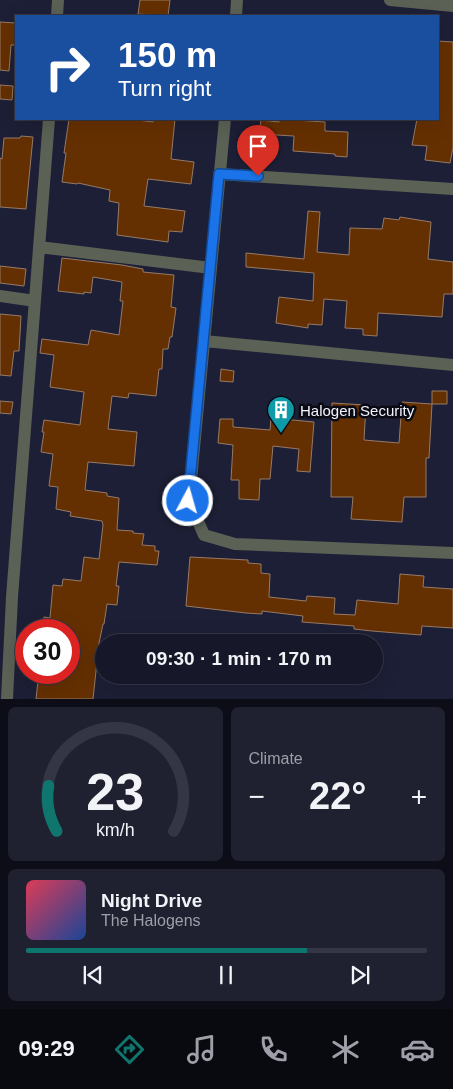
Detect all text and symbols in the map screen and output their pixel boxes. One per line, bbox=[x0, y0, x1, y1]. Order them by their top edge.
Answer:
icon: right bbox=[35, 35, 100, 100]
text: 150 m bbox=[118, 35, 217, 74]
text: Turn right bbox=[118, 76, 211, 101]
pin bbox=[237, 125, 279, 176]
icon: arrive bbox=[244, 132, 272, 160]
building icon: Halogen Security bbox=[266, 395, 296, 434]
place label: Halogen Security bbox=[300, 402, 415, 419]
position arrow bbox=[161, 474, 213, 526]
speed limit sign: 30 bbox=[15, 619, 80, 684]
text: 09:30 · 1 min · 170 m bbox=[146, 648, 332, 669]
text: Climate bbox=[249, 750, 303, 767]
text: 23 bbox=[86, 763, 144, 821]
text: 22° bbox=[309, 775, 366, 817]
text: − bbox=[249, 781, 265, 812]
text: + bbox=[411, 781, 427, 812]
text: km/h bbox=[96, 820, 135, 840]
text: Night Drive bbox=[101, 890, 202, 911]
text: The Halogens bbox=[101, 912, 201, 929]
icon: previous bbox=[79, 961, 107, 989]
icon: pause bbox=[212, 961, 240, 989]
icon: next bbox=[346, 961, 374, 989]
icon: directions bbox=[112, 1032, 147, 1067]
icon: music bbox=[184, 1032, 219, 1067]
icon: phone bbox=[256, 1032, 291, 1067]
icon: climate bbox=[328, 1032, 363, 1067]
icon: car bbox=[400, 1032, 435, 1067]
text: 09:29 bbox=[18, 1036, 75, 1061]

